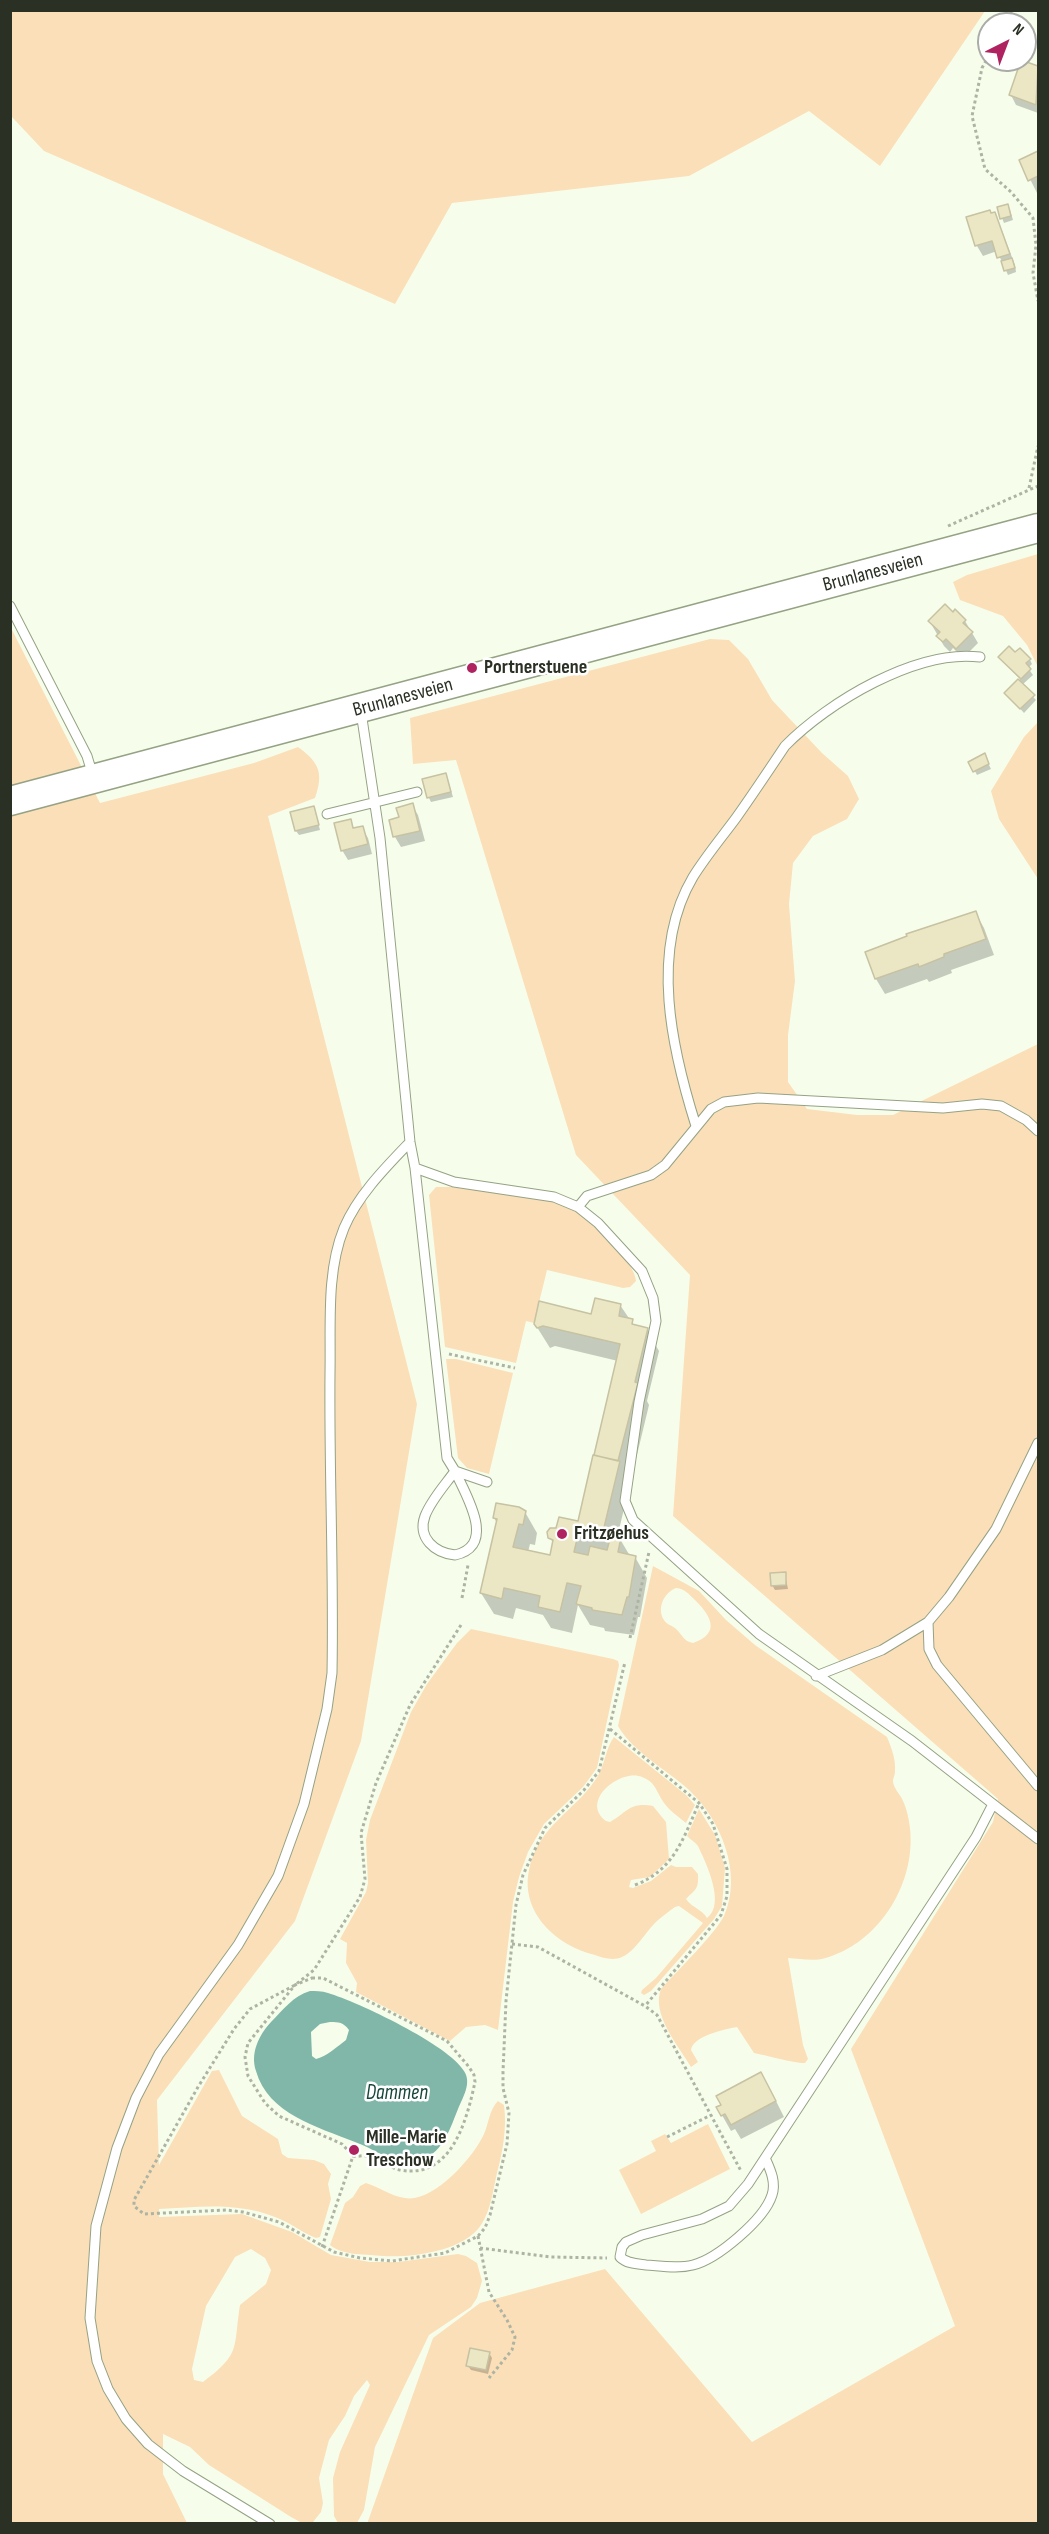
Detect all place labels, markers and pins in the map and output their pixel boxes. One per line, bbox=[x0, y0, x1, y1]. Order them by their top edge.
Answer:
place label: Portnerstuene bbox=[484, 656, 587, 680]
marker: Portnerstuene bbox=[465, 661, 479, 675]
place label: Fritzøehus bbox=[574, 1522, 649, 1546]
marker: Fritzøehus bbox=[555, 1527, 569, 1541]
place label: Mille-Marie Treschow bbox=[366, 2126, 447, 2173]
marker: Mille-Marie Treschow bbox=[347, 2143, 361, 2157]

